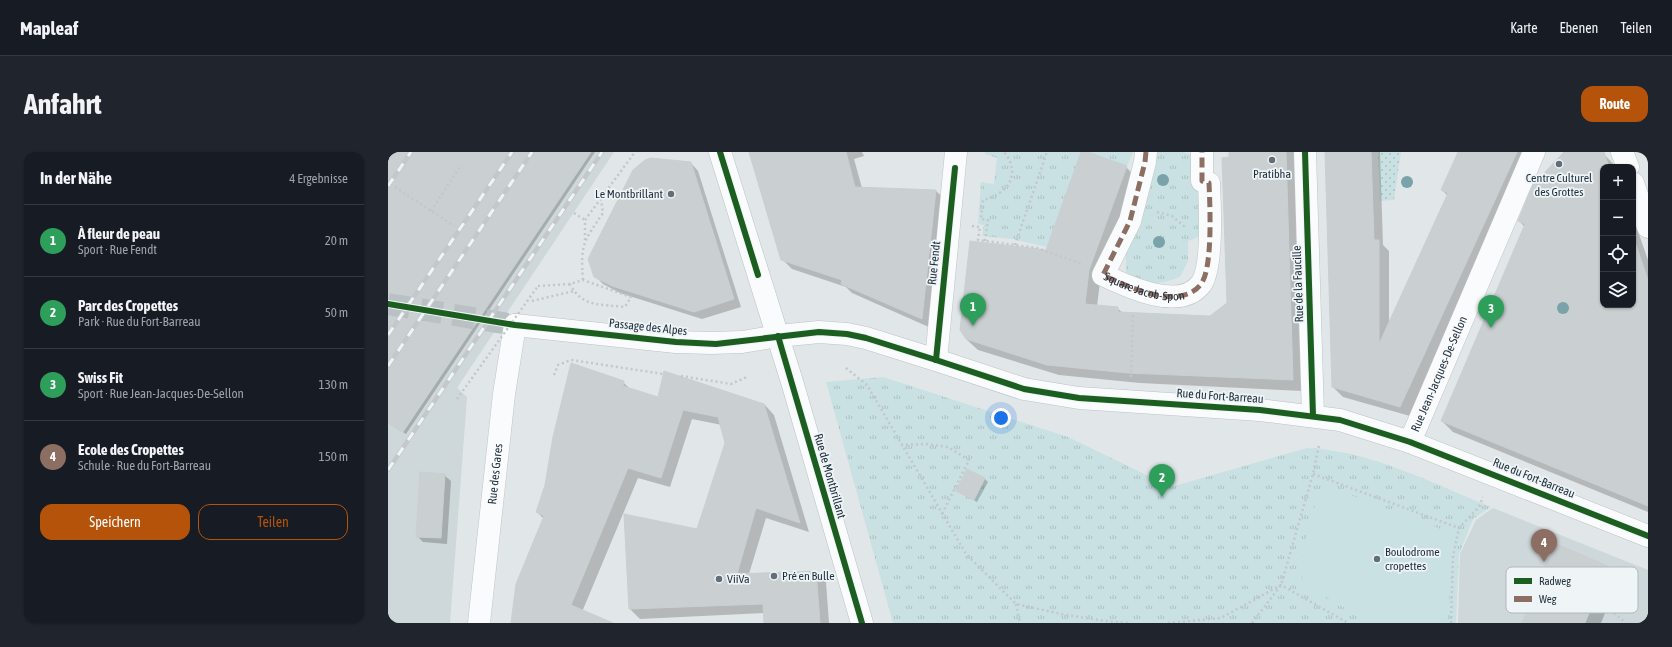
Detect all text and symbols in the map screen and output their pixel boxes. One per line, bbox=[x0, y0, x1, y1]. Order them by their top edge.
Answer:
text: Mapleaf bbox=[20, 17, 78, 39]
text: Karte bbox=[1510, 20, 1537, 36]
text: Ebenen bbox=[1559, 20, 1598, 36]
text: Teilen bbox=[1620, 20, 1652, 36]
button: Route bbox=[1581, 86, 1648, 122]
text: Anfahrt bbox=[24, 88, 102, 120]
marker: Pratibha bbox=[1267, 155, 1277, 165]
marker: Centre Culturel des Grottes bbox=[1554, 159, 1564, 169]
map controls bbox=[1600, 164, 1636, 308]
button: + bbox=[1600, 164, 1636, 200]
place label: Pratibha bbox=[1253, 167, 1291, 181]
text: In der Nähe bbox=[40, 168, 112, 188]
text: 4 Ergebnisse bbox=[289, 171, 348, 186]
place label: Centre Culturel des Grottes bbox=[1526, 171, 1593, 199]
place label: Le Montbrillant bbox=[595, 187, 664, 201]
marker: Le Montbrillant bbox=[666, 189, 676, 199]
button: − bbox=[1600, 200, 1636, 236]
text: À fleur de peau bbox=[78, 225, 160, 242]
text: 1 bbox=[50, 233, 56, 248]
text: 20 m bbox=[325, 233, 348, 248]
button: locate bbox=[1600, 236, 1636, 272]
street label: Rue Fendt bbox=[925, 240, 943, 286]
text: Sport · Rue Fendt bbox=[78, 242, 157, 257]
street label: Rue de la Faucille bbox=[1290, 245, 1306, 323]
street label: Square Jacob-Spon bbox=[1102, 269, 1186, 304]
button: layers bbox=[1600, 272, 1636, 308]
pin: 1 bbox=[960, 293, 986, 326]
pin: 3 bbox=[1478, 295, 1504, 328]
text: Parc des Cropettes bbox=[78, 297, 178, 314]
text: 2 bbox=[50, 305, 56, 320]
text: 50 m bbox=[325, 305, 348, 320]
text: Park · Rue du Fort-Barreau bbox=[78, 314, 201, 329]
street label: Rue Jean-Jacques-De-Sellon bbox=[1408, 314, 1470, 434]
street label: Passage des Alpes bbox=[608, 316, 688, 338]
text: Swiss Fit bbox=[78, 369, 123, 386]
text: 3 bbox=[50, 377, 56, 392]
text: 130 m bbox=[319, 377, 348, 392]
text: Sport · Rue Jean-Jacques-De-Sellon bbox=[78, 386, 244, 401]
street label: Rue du Fort-Barreau bbox=[1176, 386, 1264, 406]
your location bbox=[991, 408, 1011, 428]
street label: Rue de Montbrillant bbox=[811, 432, 849, 521]
text: Ecole des Cropettes bbox=[78, 441, 184, 458]
street label: Rue des Gares bbox=[485, 443, 506, 505]
text: 4 bbox=[50, 449, 56, 464]
text: 150 m bbox=[319, 449, 348, 464]
street label: Rue du Fort-Barreau bbox=[1491, 455, 1577, 501]
text: Schule · Rue du Fort-Barreau bbox=[78, 458, 211, 473]
pin: 2 bbox=[1149, 464, 1175, 497]
button: Speichern bbox=[40, 504, 190, 540]
button: Teilen bbox=[198, 504, 348, 540]
pin: 4 bbox=[1531, 529, 1557, 562]
place label: Boulodrome cropettes bbox=[1385, 545, 1440, 573]
marker: Boulodrome cropettes bbox=[1372, 554, 1382, 564]
legend bbox=[1506, 567, 1638, 613]
place label: Pré en Bulle bbox=[782, 569, 835, 583]
marker: Pré en Bulle bbox=[769, 571, 779, 581]
place label: ViiVa bbox=[727, 572, 750, 586]
marker: ViiVa bbox=[714, 574, 724, 584]
text: Radweg bbox=[1539, 575, 1571, 587]
text: Weg bbox=[1539, 593, 1557, 605]

